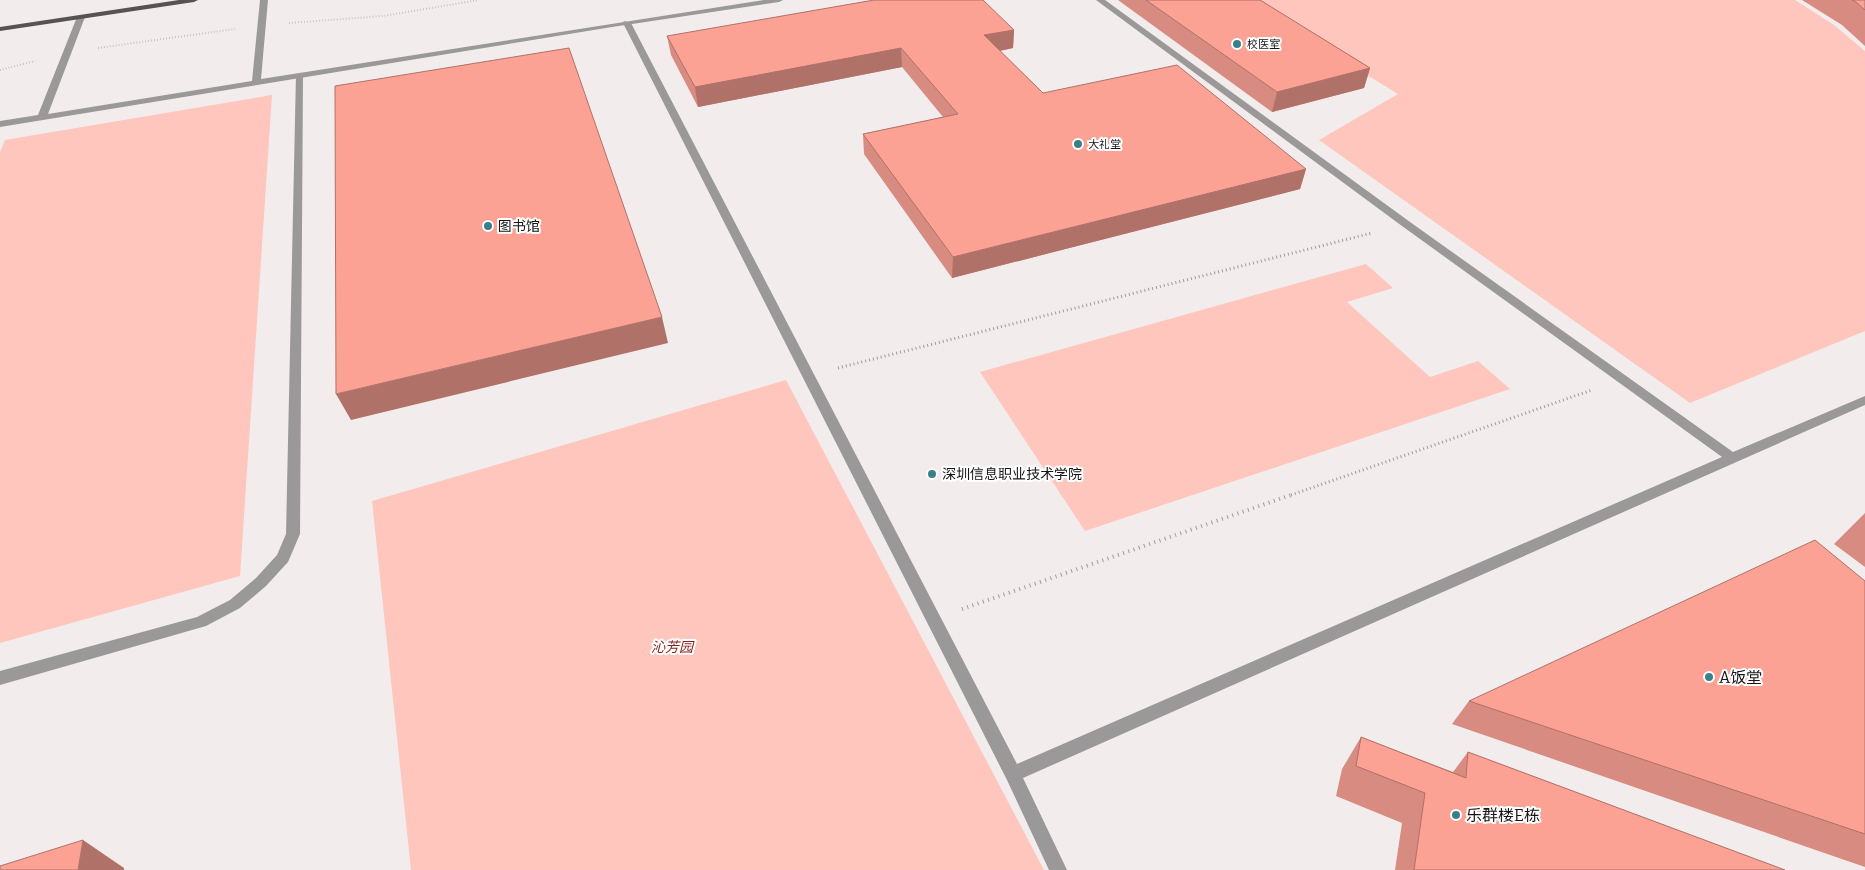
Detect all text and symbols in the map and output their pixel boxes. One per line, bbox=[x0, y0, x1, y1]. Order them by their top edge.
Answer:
marker: 校医室 bbox=[1231, 38, 1243, 50]
place label: 校医室 bbox=[1247, 38, 1280, 51]
marker: 大礼堂 bbox=[1072, 138, 1084, 150]
place label: 大礼堂 bbox=[1088, 138, 1121, 151]
place label: 图书馆 bbox=[498, 218, 540, 235]
marker: 图书馆 bbox=[482, 220, 494, 232]
place label: 深圳信息职业技术学院 bbox=[942, 466, 1082, 483]
marker: 深圳信息职业技术学院 bbox=[926, 468, 938, 480]
park label: 沁芳园 bbox=[651, 639, 695, 656]
place label: A饭堂 bbox=[1719, 668, 1762, 687]
marker: A饭堂 bbox=[1703, 671, 1715, 683]
place label: 乐群楼E栋 bbox=[1466, 806, 1540, 825]
marker: 乐群楼E栋 bbox=[1450, 809, 1462, 821]

